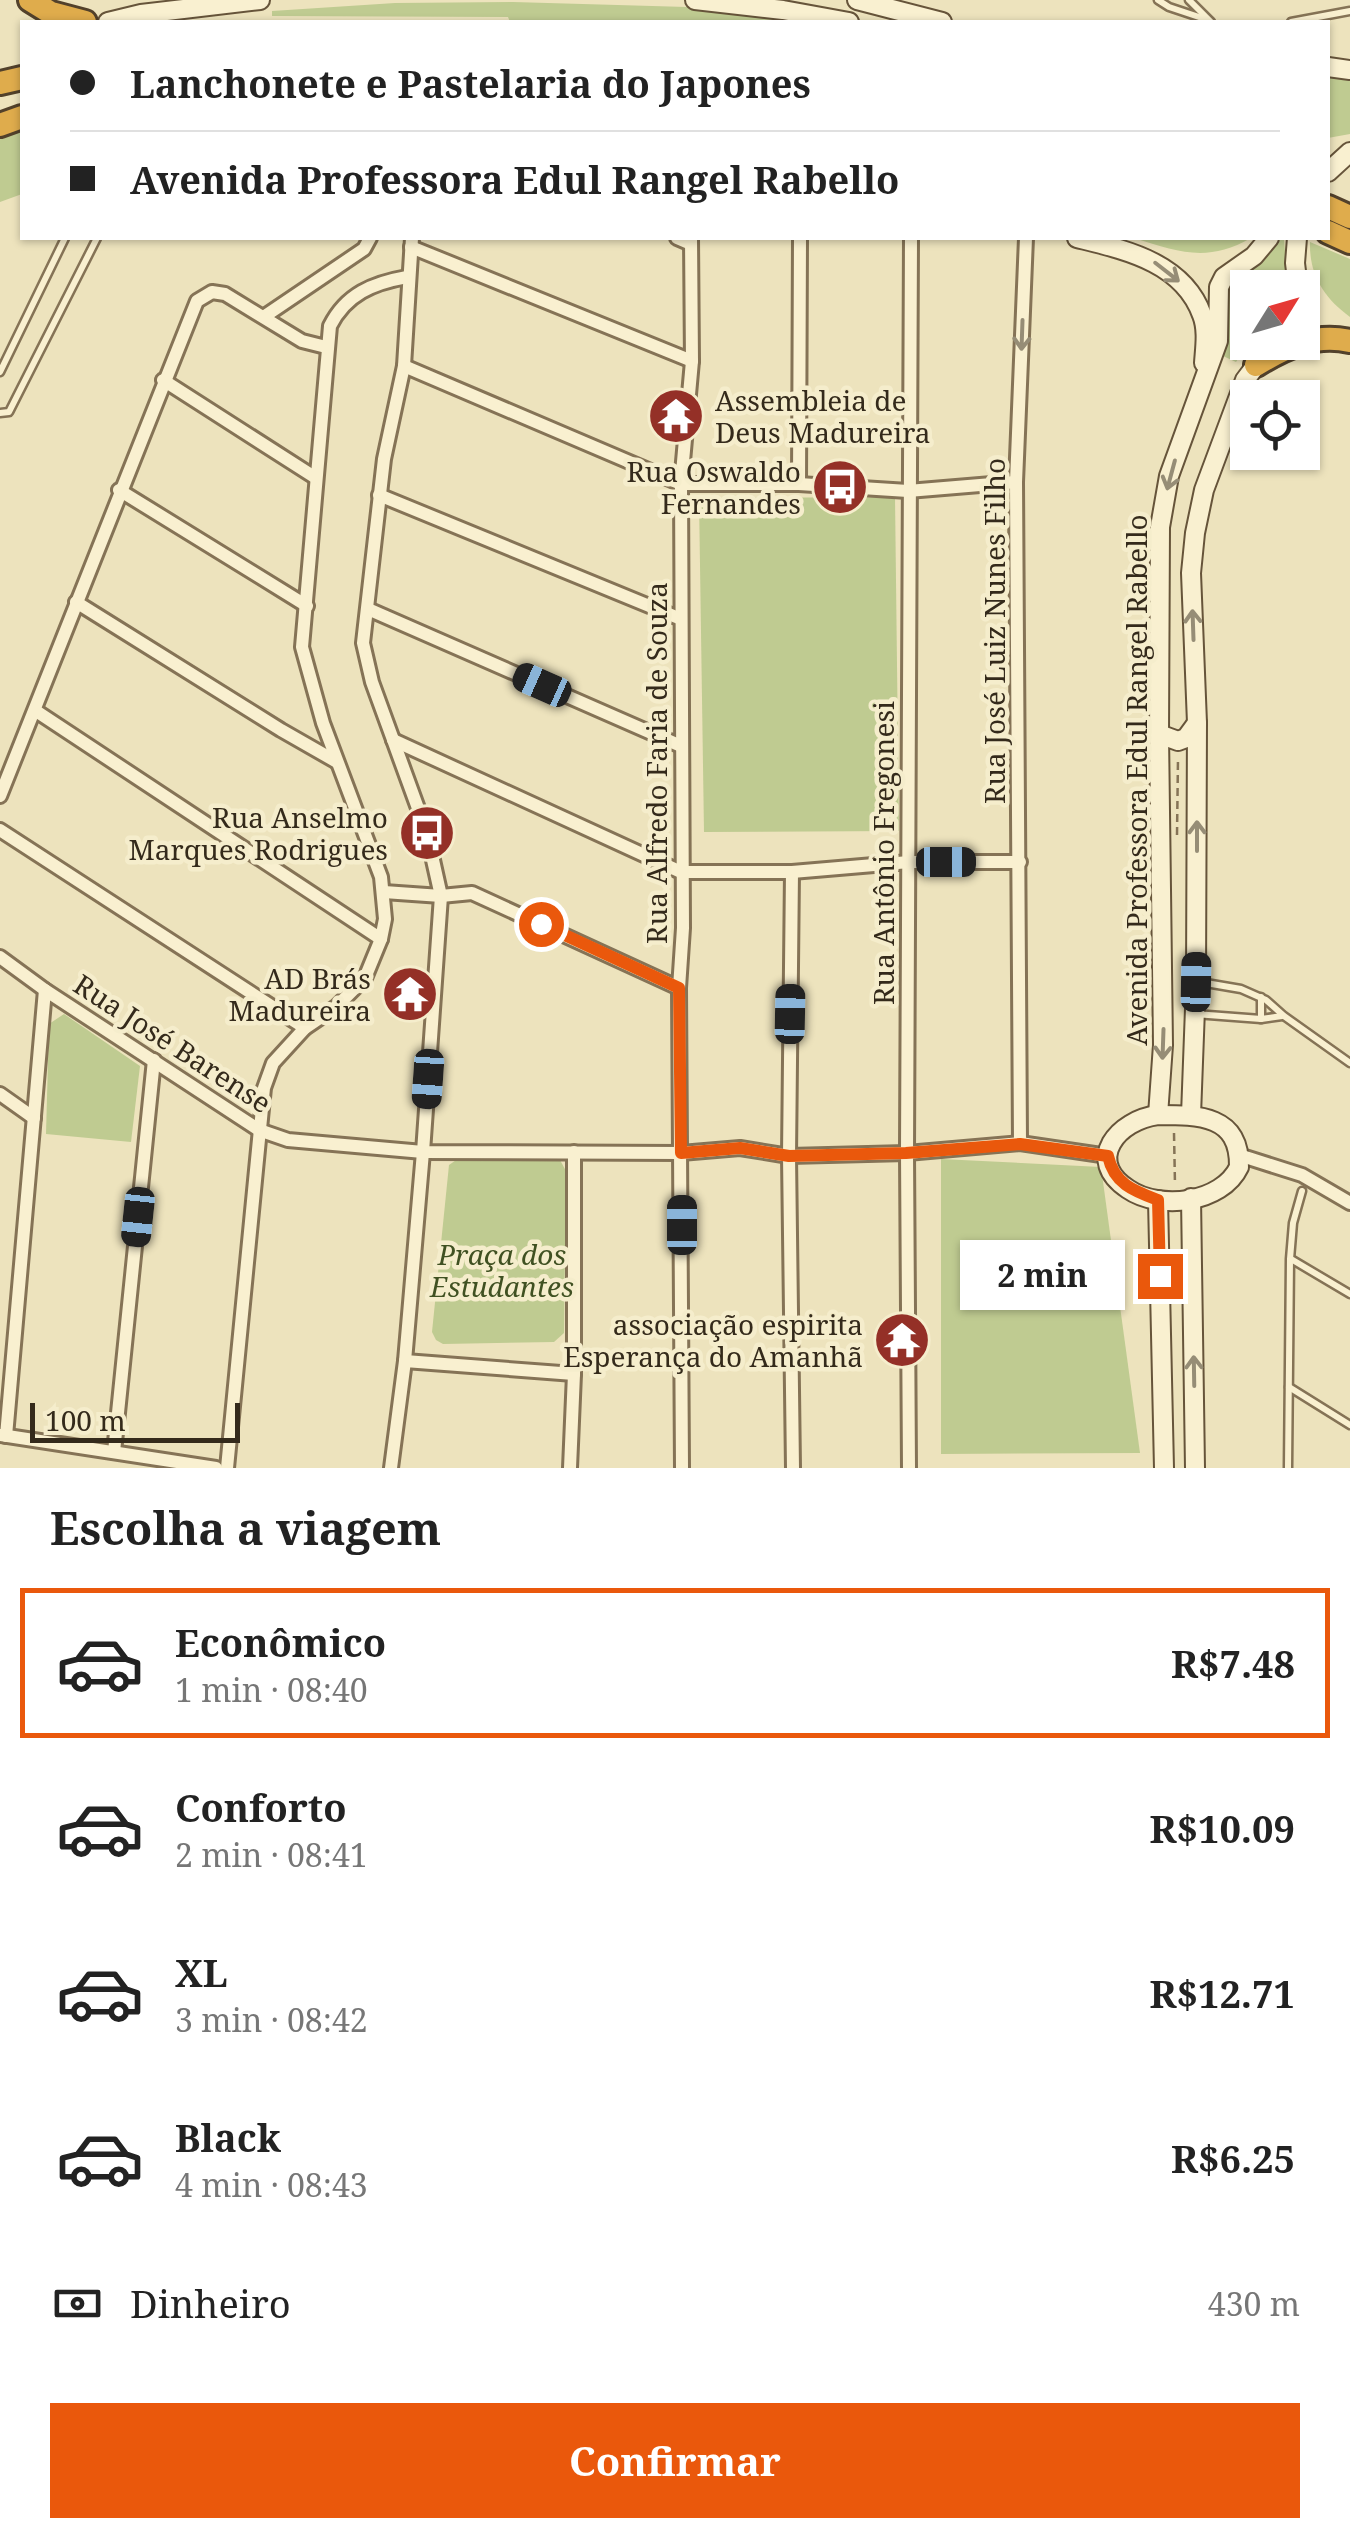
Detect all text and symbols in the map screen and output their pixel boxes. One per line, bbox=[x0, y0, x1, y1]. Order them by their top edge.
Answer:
text: Lanchonete e Pastelaria do Japones bbox=[130, 57, 811, 109]
text: Avenida Professora Edul Rangel Rabello bbox=[130, 153, 899, 205]
one-way arrow bbox=[1153, 262, 1180, 283]
north arrow bbox=[1230, 270, 1320, 360]
map controls bbox=[1230, 270, 1320, 470]
one-way arrow bbox=[1012, 318, 1031, 350]
button: locate bbox=[1230, 380, 1320, 470]
place label: Assembleia de Deus Madureira bbox=[715, 381, 931, 451]
temple icon: Assembleia de Deus Madureira bbox=[646, 386, 706, 446]
place label: Rua Oswaldo Fernandes bbox=[626, 452, 801, 522]
bus stop icon: Rua Oswaldo Fernandes bbox=[810, 457, 870, 517]
street label: Rua José Luiz Nunes Filho bbox=[975, 458, 1013, 804]
one-way arrow bbox=[1160, 459, 1179, 490]
street label: Avenida Professora Edul Rangel Rabello bbox=[1117, 514, 1155, 1046]
street label: Rua Alfredo Faria de Souza bbox=[637, 582, 675, 944]
one-way arrow bbox=[1184, 610, 1203, 642]
car bbox=[508, 659, 576, 711]
street label: Rua Antônio Fregonesi bbox=[864, 701, 902, 1005]
place label: Rua Anselmo Marques Rodrigues bbox=[129, 798, 388, 868]
bus stop icon: Rua Anselmo Marques Rodrigues bbox=[397, 803, 457, 863]
one-way arrow bbox=[1188, 820, 1206, 852]
car bbox=[916, 847, 976, 877]
route start bbox=[519, 902, 564, 947]
car bbox=[1180, 952, 1212, 1012]
place label: AD Brás Madureira bbox=[228, 959, 371, 1029]
temple icon: AD Brás Madureira bbox=[380, 964, 440, 1024]
street label: Rua José Barense bbox=[67, 965, 279, 1121]
car bbox=[774, 984, 806, 1044]
one-way arrow bbox=[1153, 1027, 1172, 1059]
car bbox=[411, 1048, 445, 1110]
car bbox=[120, 1186, 156, 1248]
car bbox=[667, 1195, 697, 1255]
park label: Praça dos Estudantes bbox=[429, 1235, 574, 1305]
callout: 2 min bbox=[960, 1241, 1125, 1311]
text: 2 min bbox=[997, 1253, 1088, 1296]
route end bbox=[1138, 1254, 1183, 1299]
place label: associação espirita Esperança do Amanhã bbox=[563, 1305, 863, 1375]
temple icon: associação espirita Esperança do Amanhã bbox=[872, 1310, 932, 1370]
one-way arrow bbox=[1184, 1355, 1203, 1387]
scale bar bbox=[30, 1398, 240, 1442]
text: 100 m bbox=[45, 1401, 126, 1439]
text: Escolha a viagem bbox=[50, 1497, 441, 1558]
text: Econômico bbox=[175, 1616, 386, 1668]
icon: car bbox=[55, 1618, 145, 1708]
text: R$7.48 bbox=[1171, 1637, 1295, 1689]
text: 1 min · 08:40 bbox=[175, 1668, 368, 1711]
text: Conforto bbox=[175, 1781, 347, 1833]
icon: car bbox=[55, 1783, 145, 1873]
text: R$10.09 bbox=[1149, 1802, 1295, 1854]
text: 2 min · 08:41 bbox=[175, 1833, 368, 1876]
text: XL bbox=[175, 1946, 228, 1998]
icon: car bbox=[55, 1948, 145, 2038]
text: R$12.71 bbox=[1149, 1967, 1295, 2019]
text: 3 min · 08:42 bbox=[175, 1998, 368, 2041]
text: Black bbox=[175, 2111, 281, 2163]
icon: car bbox=[55, 2113, 145, 2203]
text: R$6.25 bbox=[1171, 2132, 1295, 2184]
text: 4 min · 08:43 bbox=[175, 2163, 368, 2206]
icon: cash bbox=[50, 2276, 105, 2331]
text: Dinheiro bbox=[130, 2277, 291, 2329]
text: 430 m bbox=[1208, 2282, 1300, 2325]
button: Confirmar bbox=[50, 2403, 1300, 2518]

